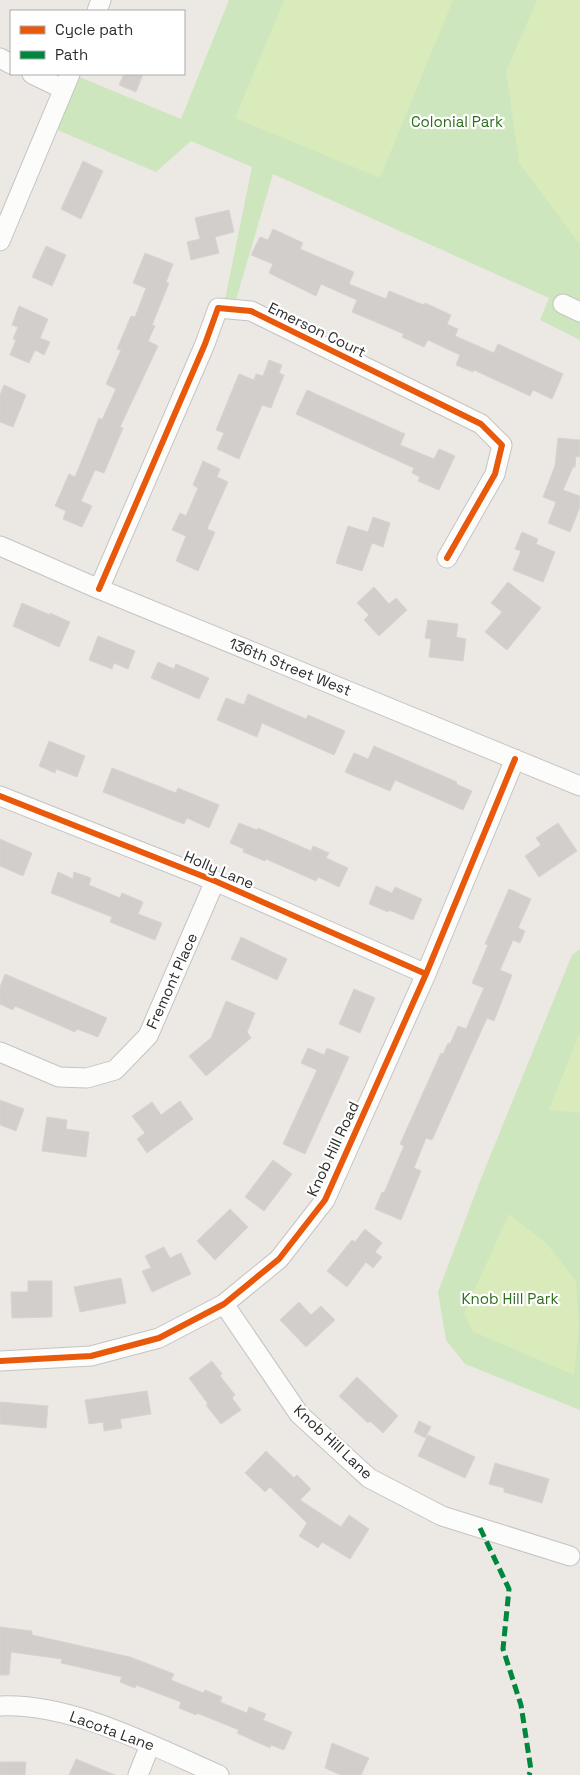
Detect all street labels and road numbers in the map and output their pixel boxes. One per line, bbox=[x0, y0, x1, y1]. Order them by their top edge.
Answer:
street label: Emerson Court bbox=[265, 298, 369, 361]
street label: 136th Street West bbox=[226, 633, 354, 700]
street label: Holly Lane bbox=[181, 846, 257, 893]
street label: Fremont Place bbox=[142, 930, 201, 1032]
street label: Knob Hill Road bbox=[302, 1098, 363, 1199]
street label: Knob Hill Lane bbox=[290, 1400, 377, 1483]
street label: Lacota Lane bbox=[67, 1706, 157, 1755]

